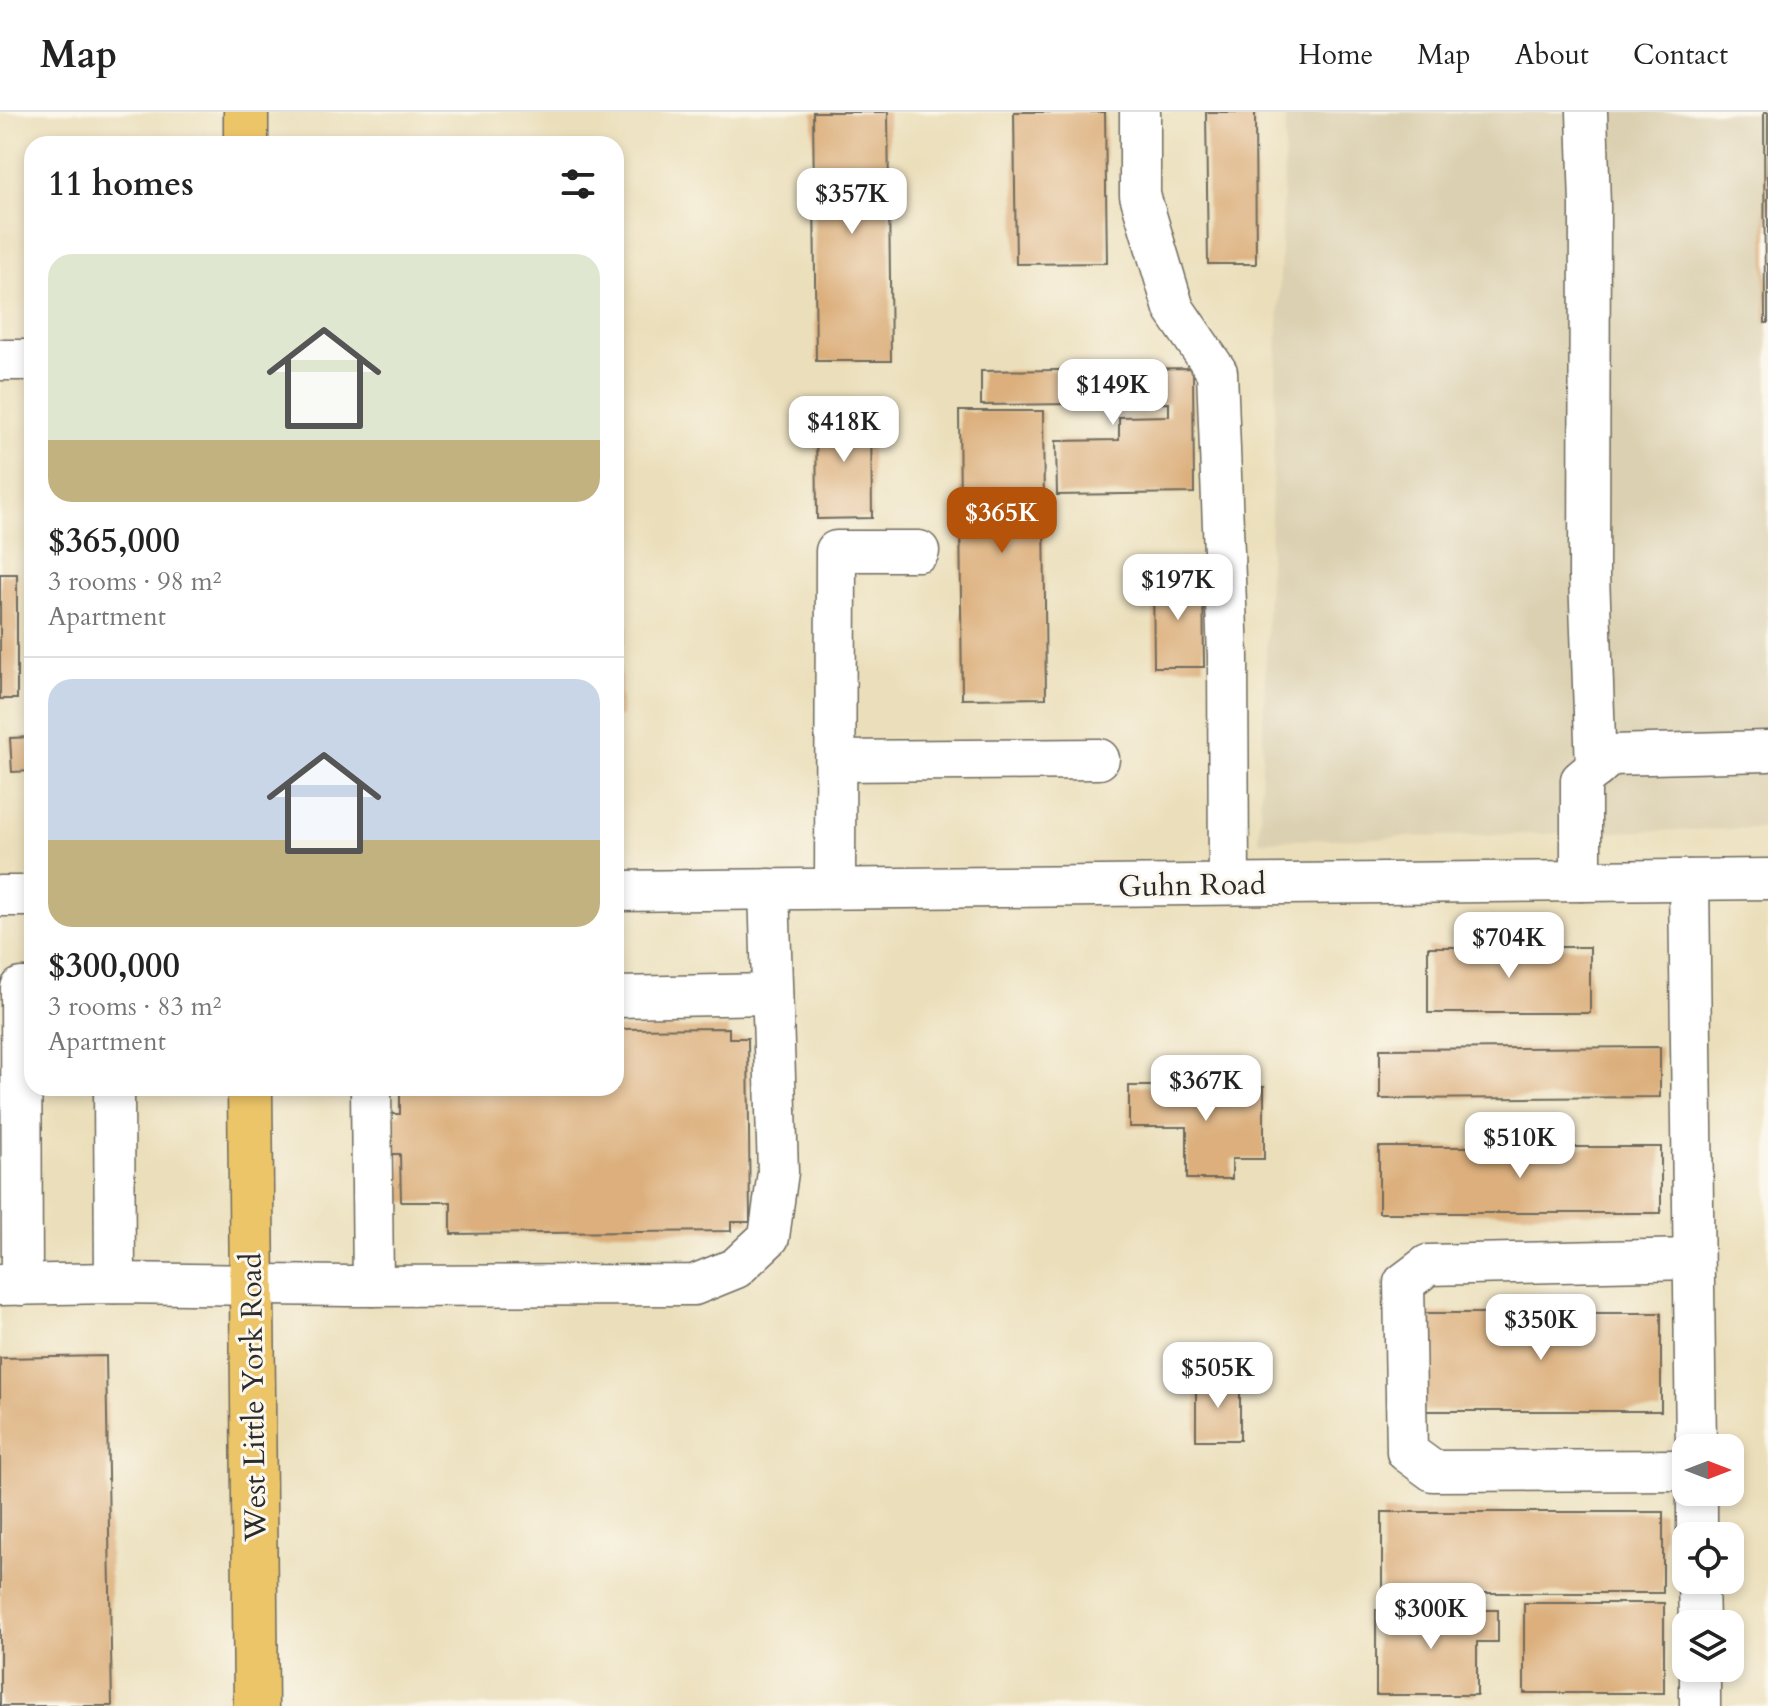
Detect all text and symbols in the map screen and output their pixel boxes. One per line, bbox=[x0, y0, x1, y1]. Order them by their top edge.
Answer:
text: Map bbox=[40, 29, 117, 81]
text: Home bbox=[1298, 36, 1373, 74]
text: Map bbox=[1417, 36, 1471, 74]
text: About bbox=[1515, 36, 1589, 74]
text: Contact bbox=[1633, 36, 1728, 74]
text: 11 homes bbox=[48, 161, 194, 207]
icon: filters bbox=[556, 162, 600, 206]
pin: $357K bbox=[796, 168, 908, 236]
text: $357K bbox=[815, 176, 889, 211]
icon: home bbox=[252, 306, 396, 450]
pin: $149K bbox=[1057, 359, 1169, 427]
text: $149K bbox=[1076, 367, 1150, 402]
pin: $418K bbox=[788, 396, 900, 464]
text: $418K bbox=[807, 404, 881, 439]
pin: $365K bbox=[946, 487, 1058, 555]
text: $365K bbox=[965, 495, 1039, 530]
text: $365,000 bbox=[48, 518, 180, 564]
pin: $197K bbox=[1122, 554, 1234, 622]
text: $197K bbox=[1141, 562, 1215, 597]
text: 3 rooms · 98 m² bbox=[48, 564, 221, 599]
text: Apartment bbox=[48, 599, 166, 634]
icon: home bbox=[252, 731, 396, 875]
street label: Guhn Road bbox=[1118, 864, 1266, 907]
pin: $704K bbox=[1453, 912, 1565, 980]
text: $704K bbox=[1472, 920, 1546, 955]
text: $300,000 bbox=[48, 943, 180, 989]
text: 3 rooms · 83 m² bbox=[48, 989, 221, 1024]
text: Apartment bbox=[48, 1024, 166, 1059]
pin: $367K bbox=[1150, 1055, 1262, 1123]
text: $367K bbox=[1169, 1063, 1243, 1098]
pin: $510K bbox=[1464, 1112, 1576, 1180]
text: $510K bbox=[1483, 1120, 1557, 1155]
street label: West Little York Road bbox=[230, 1252, 277, 1543]
pin: $350K bbox=[1485, 1294, 1597, 1362]
text: $350K bbox=[1504, 1302, 1578, 1337]
pin: $505K bbox=[1162, 1342, 1274, 1410]
text: $505K bbox=[1181, 1350, 1255, 1385]
north arrow bbox=[1672, 1434, 1744, 1506]
map controls bbox=[1672, 1434, 1744, 1682]
button: locate bbox=[1672, 1522, 1744, 1594]
pin: $300K bbox=[1375, 1583, 1487, 1651]
text: $300K bbox=[1394, 1591, 1468, 1626]
button: layers bbox=[1672, 1610, 1744, 1682]

